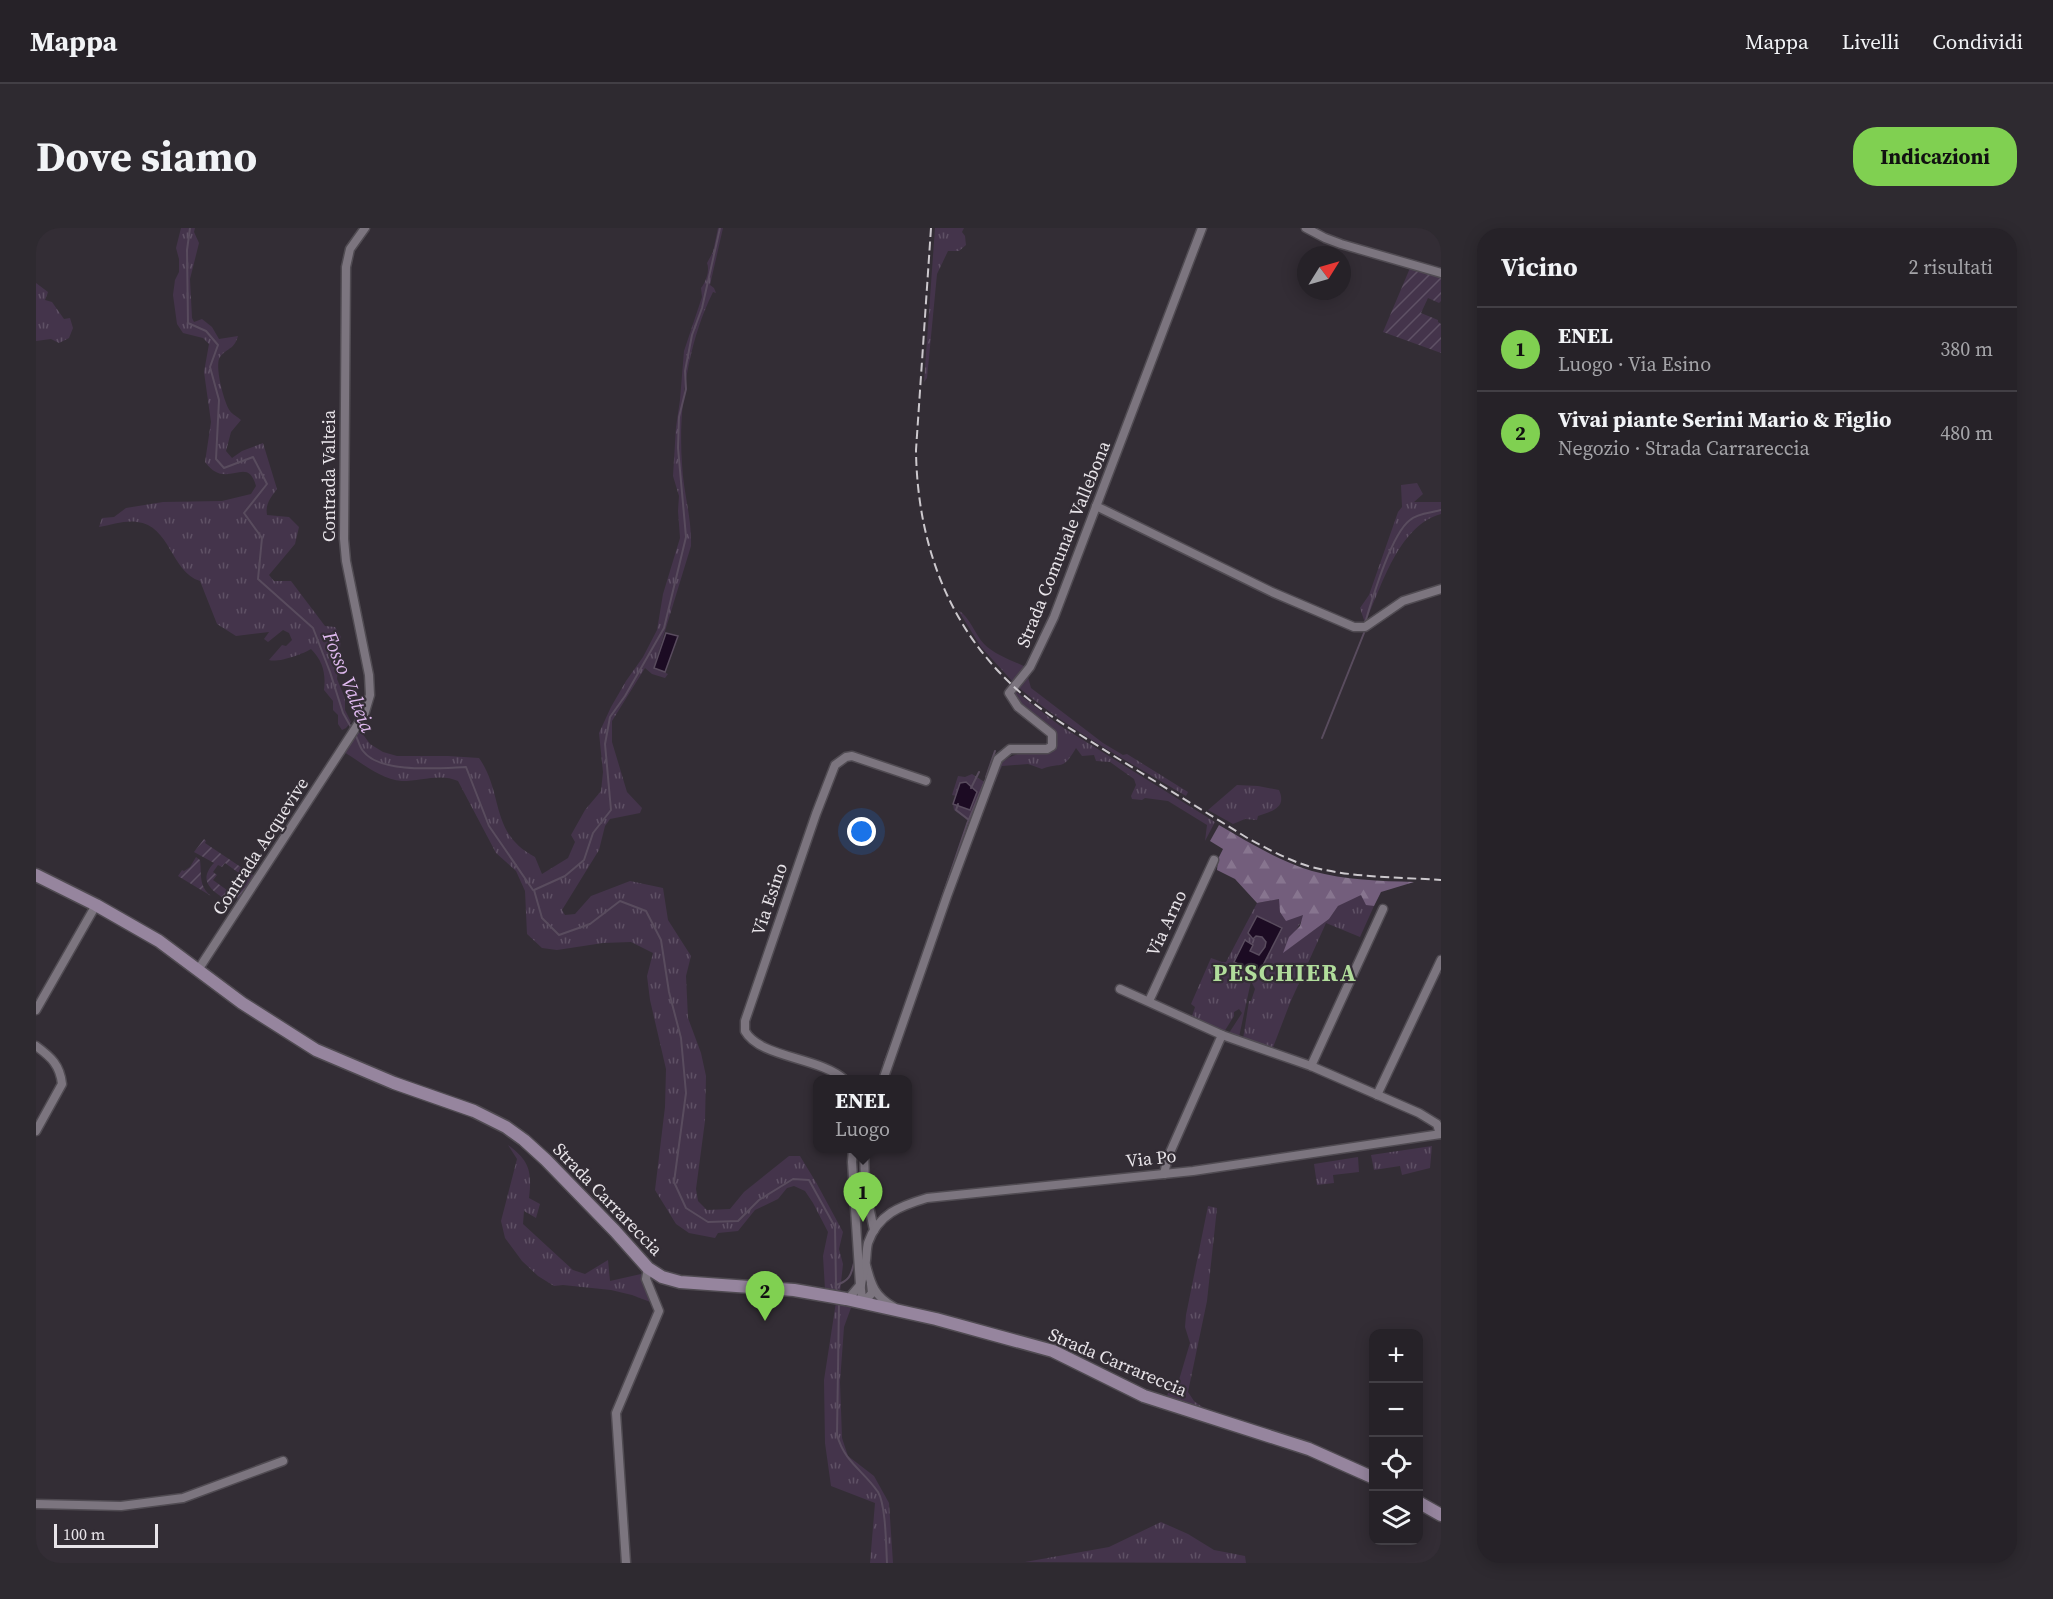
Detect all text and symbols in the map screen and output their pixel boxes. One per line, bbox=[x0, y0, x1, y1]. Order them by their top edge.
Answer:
text: Mappa bbox=[30, 22, 117, 60]
text: Mappa bbox=[1745, 27, 1809, 56]
text: Livelli bbox=[1842, 27, 1900, 56]
text: Condividi bbox=[1933, 27, 2023, 56]
text: Dove siamo bbox=[36, 127, 257, 185]
button: Indicazioni bbox=[1853, 127, 2017, 186]
north arrow bbox=[1297, 246, 1351, 300]
text: Vicino bbox=[1501, 249, 1578, 285]
text: 2 risultati bbox=[1908, 253, 1993, 281]
text: ENEL bbox=[1558, 320, 1613, 350]
text: 1 bbox=[1515, 335, 1526, 363]
text: 380 m bbox=[1940, 335, 1993, 363]
text: Luogo · Via Esino bbox=[1558, 350, 1711, 378]
text: Vivai piante Serini Mario & Figlio bbox=[1558, 404, 1891, 434]
street label: Contrada Valteia bbox=[316, 409, 341, 542]
text: 2 bbox=[1515, 419, 1526, 447]
text: 480 m bbox=[1940, 419, 1993, 447]
text: Negozio · Strada Carrareccia bbox=[1558, 434, 1810, 462]
street label: Strada Comunale Vallebona bbox=[1010, 436, 1116, 651]
water label: Fosso Valteia bbox=[316, 626, 382, 737]
street label: Contrada Acquevive bbox=[206, 772, 314, 920]
your location bbox=[847, 817, 876, 846]
street label: Via Esino bbox=[745, 859, 793, 939]
street label: Via Arno bbox=[1140, 886, 1192, 960]
district label: PESCHIERA bbox=[1213, 956, 1357, 989]
popup bbox=[813, 1075, 912, 1153]
text: ENEL bbox=[835, 1085, 890, 1115]
text: Luogo bbox=[835, 1115, 890, 1143]
street label: Strada Carrareccia bbox=[548, 1137, 669, 1262]
street label: Via Po bbox=[1125, 1143, 1178, 1173]
pin: 1 bbox=[844, 1172, 882, 1222]
pin: 2 bbox=[746, 1272, 784, 1321]
street label: Strada Carrareccia bbox=[1045, 1322, 1192, 1403]
map controls bbox=[1369, 1329, 1423, 1545]
button: + bbox=[1369, 1329, 1423, 1383]
button: − bbox=[1369, 1383, 1423, 1437]
button: locate bbox=[1369, 1437, 1423, 1491]
button: layers bbox=[1369, 1491, 1423, 1545]
scale bar bbox=[54, 1521, 158, 1548]
text: 100 m bbox=[63, 1523, 105, 1545]

